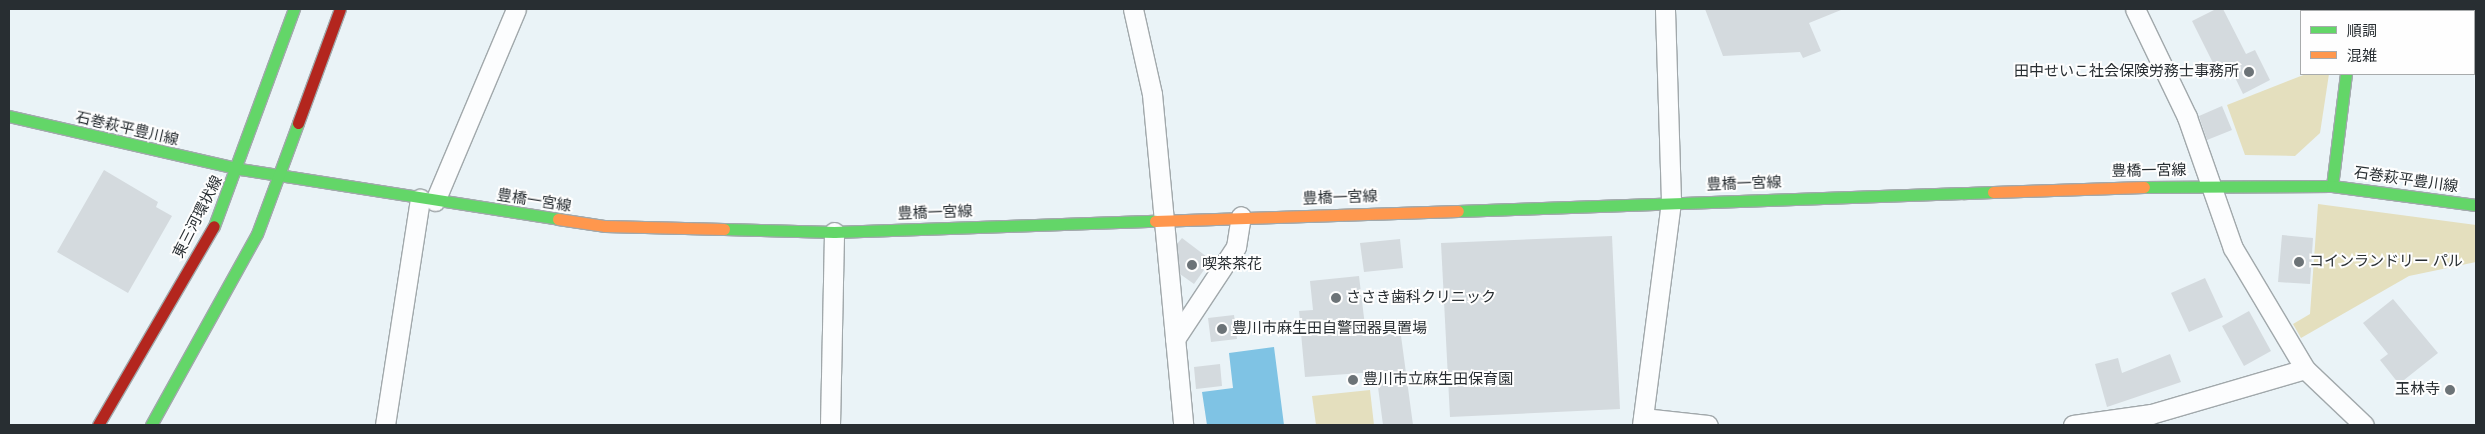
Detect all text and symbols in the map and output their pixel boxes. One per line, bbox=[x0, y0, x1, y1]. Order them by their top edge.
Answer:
legend bbox=[2300, 10, 2475, 75]
text: 順調 bbox=[2347, 21, 2377, 41]
text: 混雑 bbox=[2347, 46, 2377, 66]
place label: 田中せいこ社会保険労務士事務所 bbox=[2014, 63, 2239, 81]
marker: 田中せいこ社会保険労務士事務所 bbox=[2243, 66, 2255, 78]
street label: 石巻萩平豊川線 bbox=[74, 108, 180, 150]
street label: 豊橋一宮線 bbox=[2111, 161, 2187, 181]
street label: 石巻萩平豊川線 bbox=[2353, 164, 2459, 196]
street label: 東三河環状線 bbox=[170, 173, 226, 261]
street label: 豊橋一宮線 bbox=[1706, 174, 1782, 194]
street label: 豊橋一宮線 bbox=[496, 186, 572, 216]
street label: 豊橋一宮線 bbox=[1302, 188, 1378, 208]
street label: 豊橋一宮線 bbox=[897, 203, 973, 223]
place label: コインランドリー パル bbox=[2309, 253, 2463, 271]
place label: 喫茶茶花 bbox=[1202, 256, 1262, 274]
marker: コインランドリー パル bbox=[2293, 256, 2305, 268]
marker: 喫茶茶花 bbox=[1186, 259, 1198, 271]
place label: ささき歯科クリニック bbox=[1346, 289, 1496, 307]
marker: ささき歯科クリニック bbox=[1330, 292, 1342, 304]
place label: 豊川市麻生田自警団器具置場 bbox=[1232, 320, 1427, 338]
marker: 豊川市麻生田自警団器具置場 bbox=[1216, 323, 1228, 335]
place label: 豊川市立麻生田保育園 bbox=[1363, 371, 1513, 389]
marker: 豊川市立麻生田保育園 bbox=[1347, 374, 1359, 386]
place label: 玉林寺 bbox=[2395, 381, 2440, 399]
marker: 玉林寺 bbox=[2444, 384, 2456, 396]

